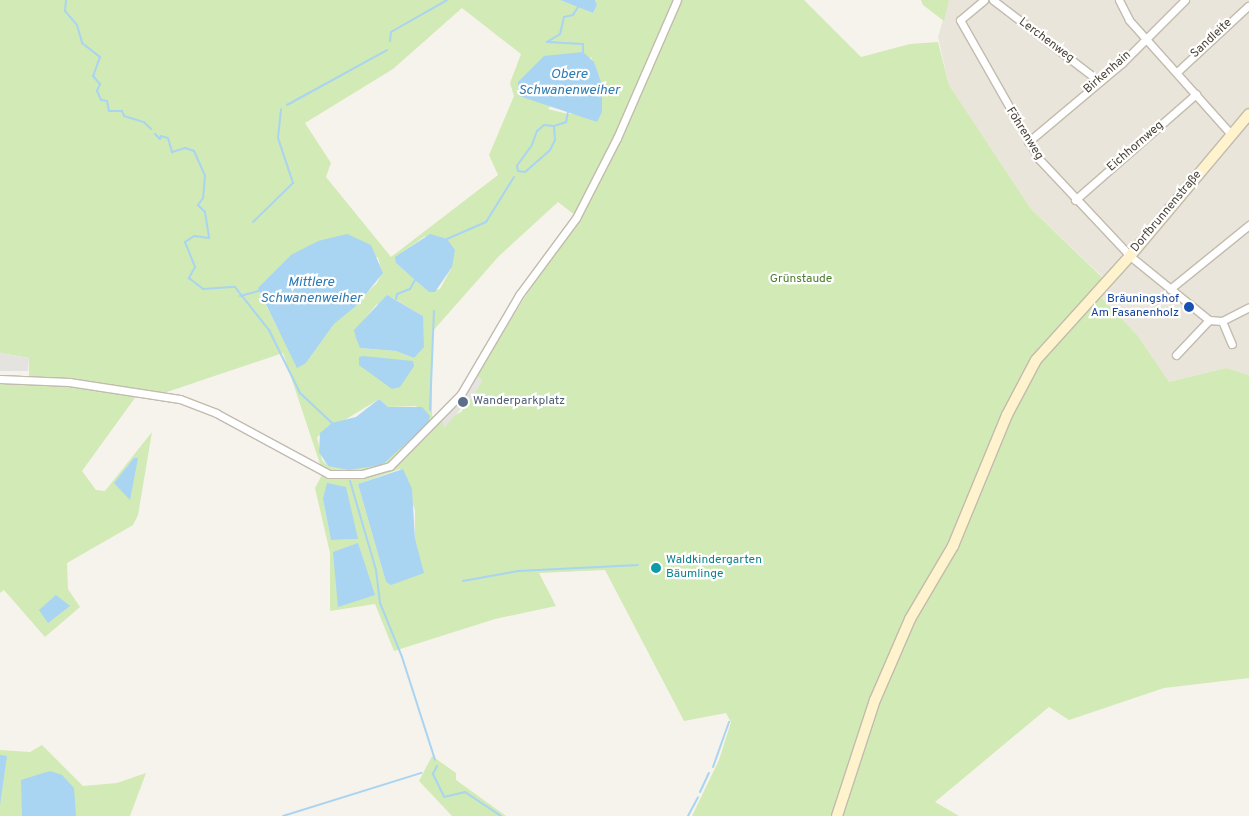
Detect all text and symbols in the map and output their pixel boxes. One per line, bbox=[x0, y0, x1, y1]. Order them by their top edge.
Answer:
street label: Lerchenweg bbox=[1015, 15, 1077, 67]
street label: Sandleite bbox=[1188, 16, 1236, 62]
street label: Birkenhain bbox=[1081, 49, 1135, 97]
water label: Obere Schwanenweiher bbox=[518, 67, 620, 100]
street label: Föhrenweg bbox=[1002, 105, 1046, 163]
street label: Eichhornweg bbox=[1105, 119, 1167, 175]
street label: Dorfbrunnenstraße bbox=[1129, 168, 1205, 256]
park label: Grünstaude bbox=[770, 273, 832, 287]
water label: Mittlere Schwanenweiher bbox=[260, 275, 362, 308]
place label: Bräuningshof Am Fasanenholz bbox=[1091, 293, 1179, 321]
marker: Bräuningshof Am Fasanenholz bbox=[1183, 301, 1195, 313]
place label: Wanderparkplatz bbox=[473, 395, 565, 409]
marker: Wanderparkplatz bbox=[457, 396, 469, 408]
place label: Waldkindergarten Bäumlinge bbox=[666, 554, 762, 582]
marker: Waldkindergarten Bäumlinge bbox=[650, 562, 662, 574]

